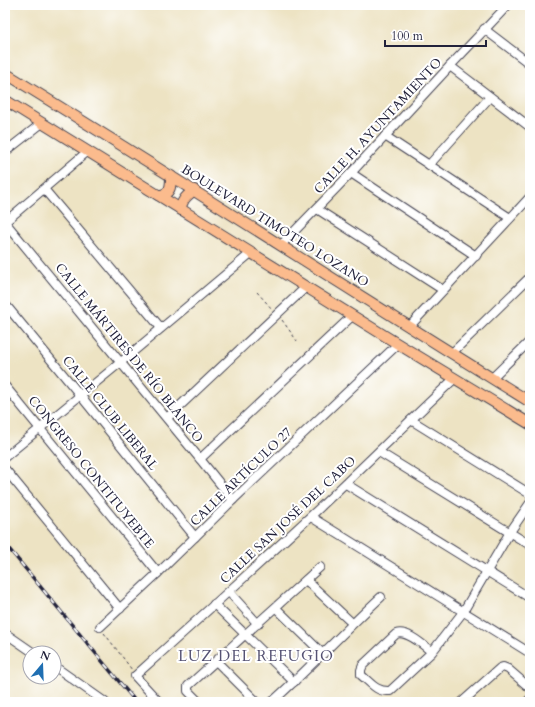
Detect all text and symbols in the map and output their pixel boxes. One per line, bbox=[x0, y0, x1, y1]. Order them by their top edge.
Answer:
scale bar bbox=[385, 22, 486, 48]
text: 100 m bbox=[391, 28, 424, 44]
street label: CALLE H. AYUNTAMIENTO bbox=[310, 54, 446, 198]
street label: BOULEVARD TIMOTEO LOZANO bbox=[178, 161, 372, 291]
street label: CALLE MÁRTIRES DE RÍO BLANCO bbox=[51, 259, 207, 447]
street label: CALLE CLUB LIBERAL bbox=[58, 352, 162, 474]
street label: CONGRESO CONTITUYEBTE bbox=[24, 392, 158, 552]
street label: CALLE ARTÍCULO 27 bbox=[186, 423, 296, 530]
street label: CALLE SAN JOSÉ DEL CABO bbox=[216, 452, 360, 588]
north arrow bbox=[22, 645, 62, 685]
district label: LUZ DEL REFUGIO bbox=[178, 646, 334, 666]
text: N bbox=[38, 647, 52, 665]

